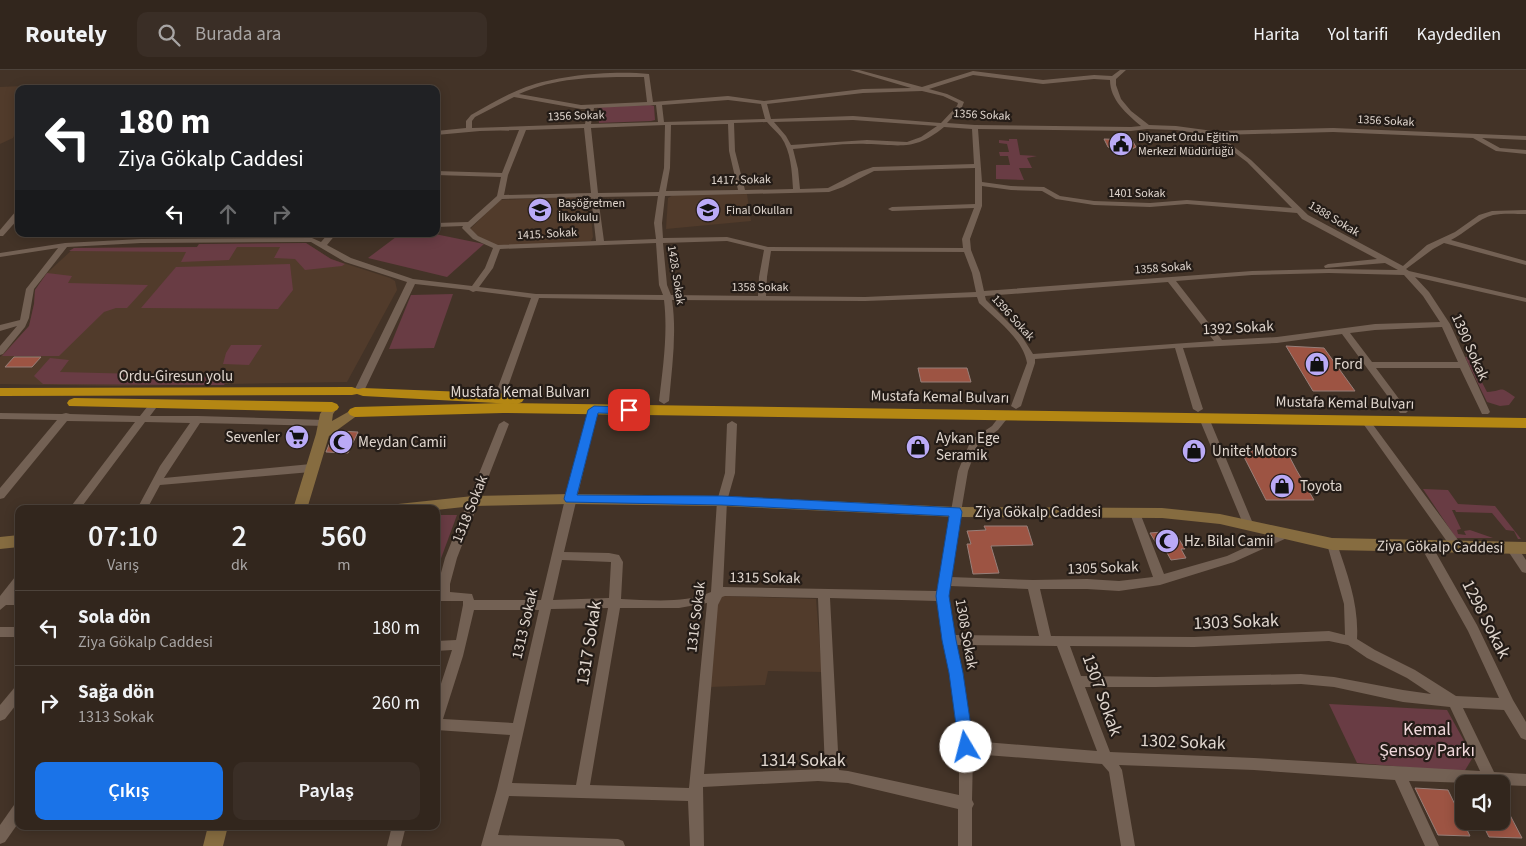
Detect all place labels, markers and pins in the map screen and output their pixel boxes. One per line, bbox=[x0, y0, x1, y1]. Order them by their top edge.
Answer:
place label: Diyanet Ordu Eğitim Merkezi Müdürlüğü bbox=[1138, 129, 1239, 160]
public building icon: Diyanet Ordu Eğitim Merkezi Müdürlüğü bbox=[1108, 131, 1134, 157]
place label: Başöğretmen İlkokulu bbox=[558, 195, 625, 226]
school or university icon: Başöğretmen İlkokulu bbox=[527, 197, 553, 223]
school or university icon: Final Okulları bbox=[695, 197, 721, 223]
place label: Final Okulları bbox=[726, 202, 793, 219]
shop icon: Ford bbox=[1304, 351, 1330, 377]
place label: Ford bbox=[1334, 354, 1363, 375]
pin bbox=[608, 389, 650, 431]
supermarket icon: Sevenler bbox=[284, 424, 310, 450]
place label: Sevenler bbox=[225, 427, 281, 448]
place label: Aykan Ege Seramik bbox=[936, 428, 1000, 466]
mosque icon: Meydan Camii bbox=[328, 429, 354, 455]
place label: Meydan Camii bbox=[358, 432, 446, 453]
shop icon: Aykan Ege Seramik bbox=[905, 434, 931, 460]
shop icon: Unitet Motors bbox=[1181, 438, 1207, 464]
place label: Unitet Motors bbox=[1212, 441, 1297, 462]
shop icon: Toyota bbox=[1269, 473, 1295, 499]
place label: Toyota bbox=[1300, 476, 1342, 497]
mosque icon: Hz. Bilal Camii bbox=[1154, 528, 1180, 554]
place label: Hz. Bilal Camii bbox=[1184, 531, 1274, 552]

